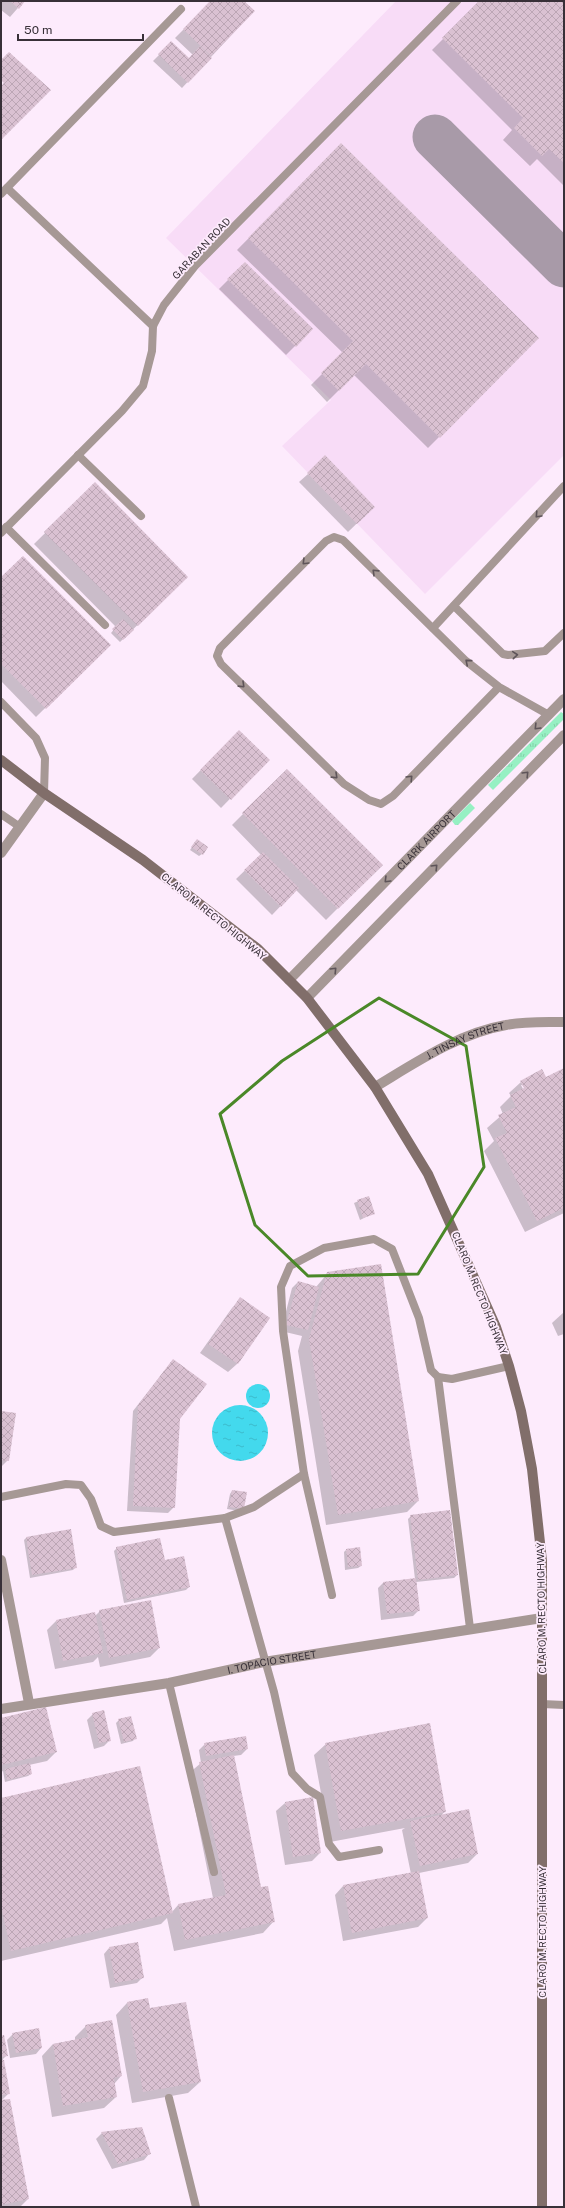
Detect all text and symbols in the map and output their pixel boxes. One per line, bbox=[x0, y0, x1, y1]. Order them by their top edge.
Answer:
scale bar bbox=[18, 16, 143, 42]
text: 50 m bbox=[24, 23, 52, 37]
street label: GARABAN ROAD bbox=[169, 215, 233, 281]
one-way arrow bbox=[535, 510, 542, 518]
one-way arrow bbox=[302, 557, 310, 565]
one-way arrow bbox=[372, 569, 380, 576]
one-way arrow bbox=[512, 650, 518, 659]
one-way arrow bbox=[466, 660, 473, 667]
one-way arrow bbox=[237, 680, 245, 688]
one-way arrow bbox=[534, 722, 542, 730]
one-way arrow bbox=[330, 771, 338, 779]
one-way arrow bbox=[521, 771, 529, 779]
one-way arrow bbox=[405, 775, 413, 783]
street label: CLARK AIRPORT bbox=[394, 807, 458, 872]
one-way arrow bbox=[430, 864, 438, 872]
street label: CLARO M. RECTO HIGHWAY bbox=[159, 870, 269, 962]
one-way arrow bbox=[384, 875, 392, 883]
one-way arrow bbox=[329, 967, 337, 975]
street label: J. TINSAY STREET bbox=[424, 1019, 505, 1061]
street label: CLARO M. RECTO HIGHWAY bbox=[450, 1230, 510, 1356]
street label: CLARO M. RECTO HIGHWAY bbox=[534, 1542, 548, 1674]
street label: I. TOPACIO STREET bbox=[226, 1648, 317, 1676]
street label: CLARO M. RECTO HIGHWAY bbox=[536, 1866, 548, 1998]

